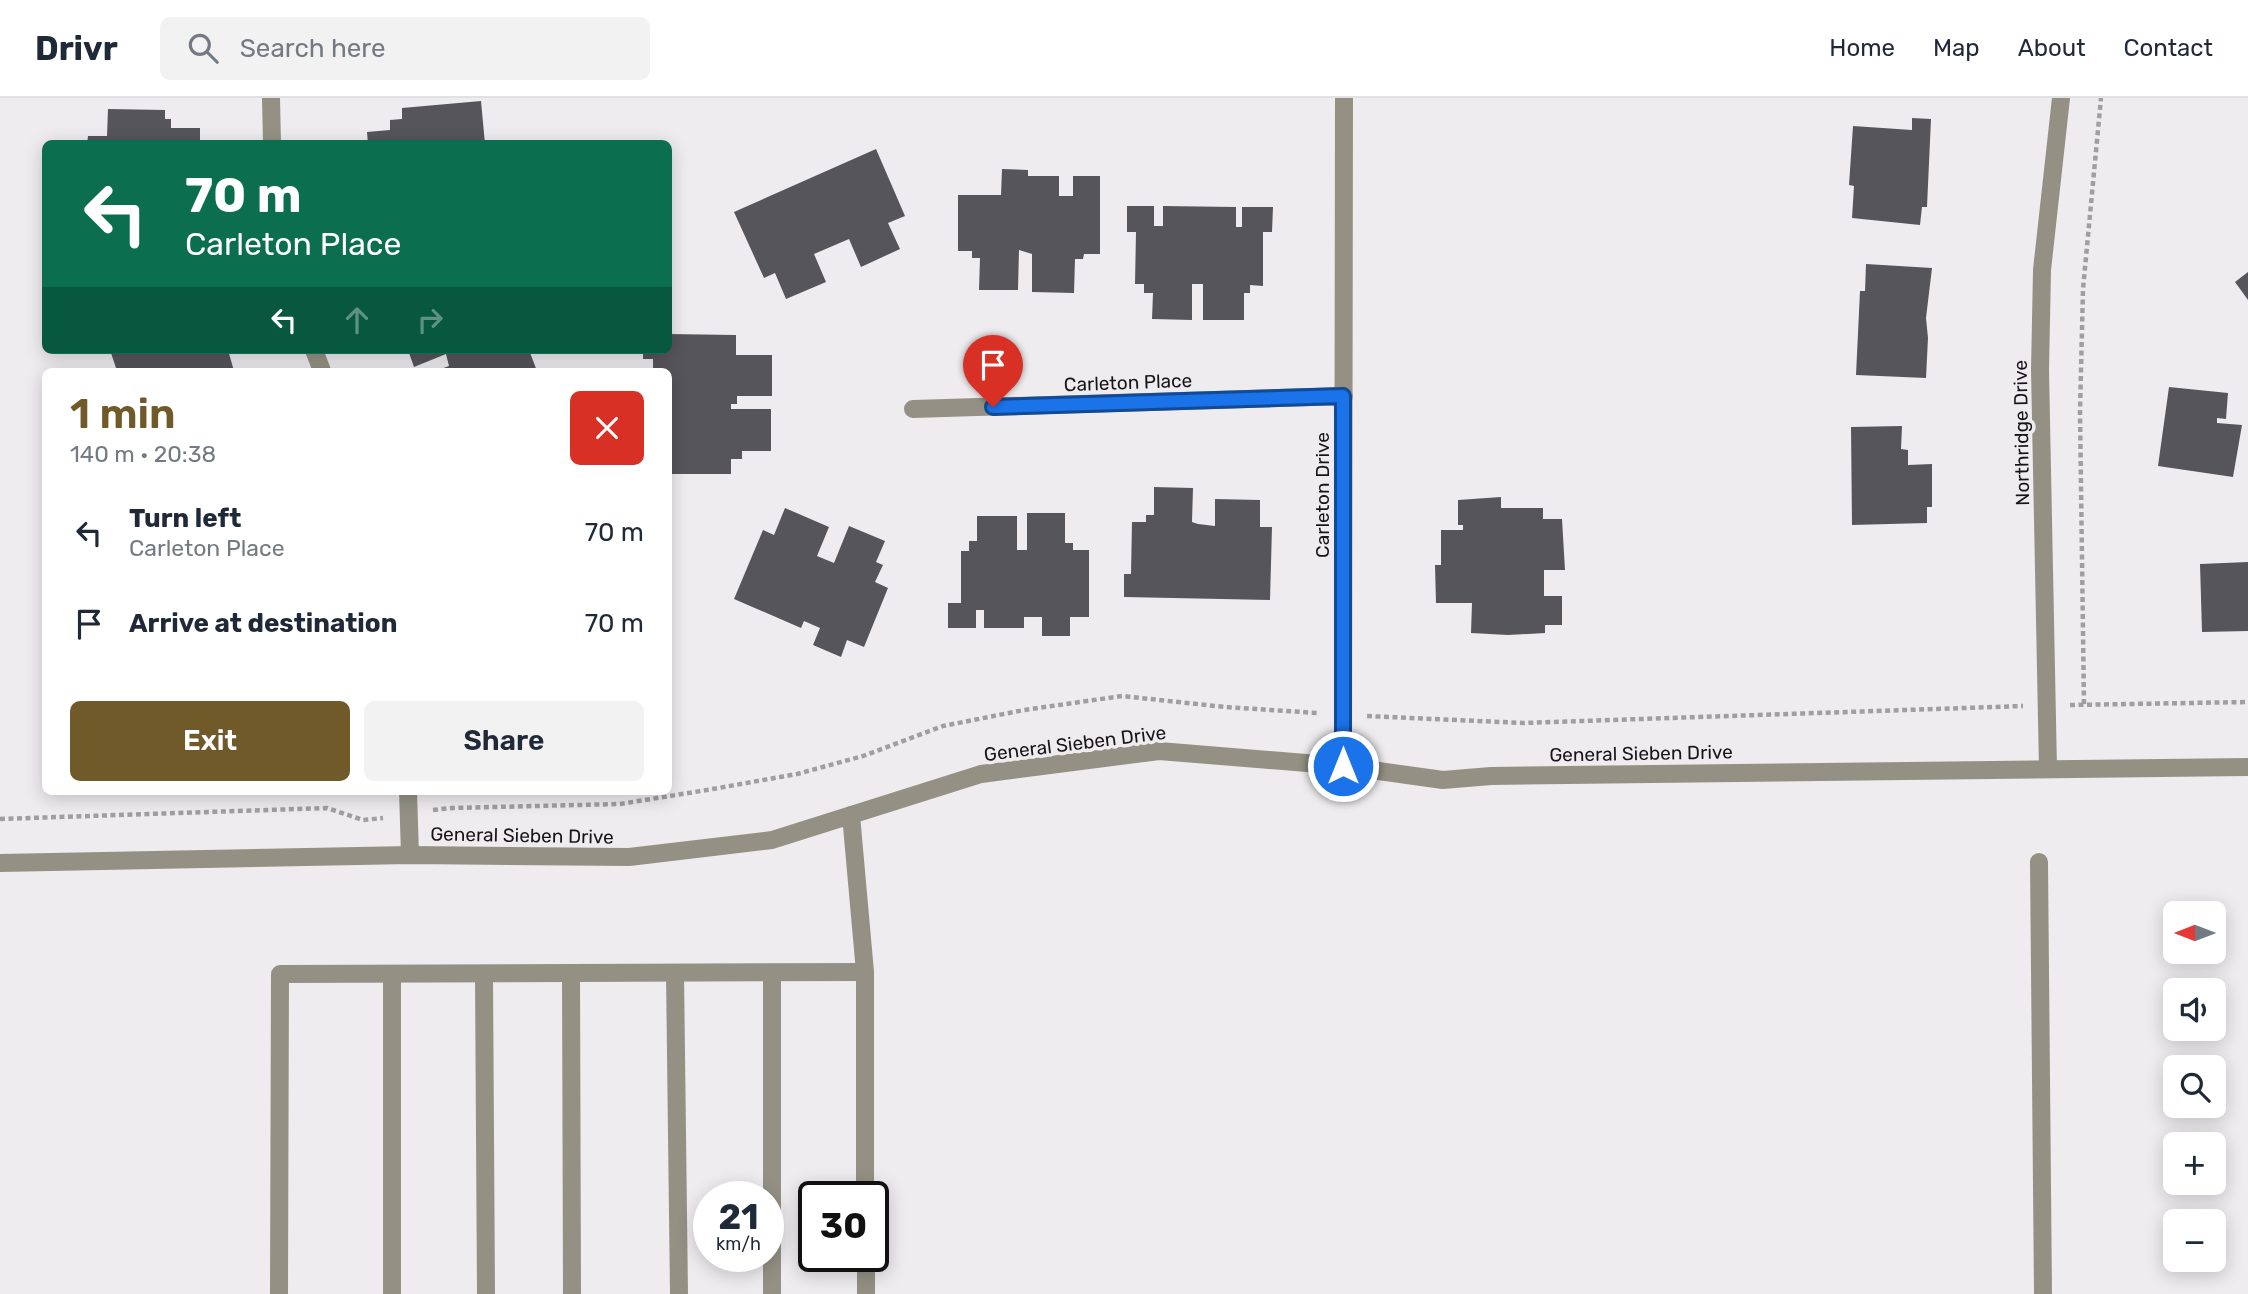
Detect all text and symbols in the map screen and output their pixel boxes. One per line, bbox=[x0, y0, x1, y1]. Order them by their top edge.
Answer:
search box bbox=[160, 17, 650, 80]
text: Drivr bbox=[35, 29, 118, 68]
icon: search bbox=[184, 29, 222, 67]
text: Search here bbox=[240, 33, 386, 64]
text: Home bbox=[1829, 34, 1895, 62]
text: Map bbox=[1933, 34, 1980, 62]
text: About bbox=[2018, 34, 2086, 62]
text: Contact bbox=[2124, 34, 2213, 62]
text: 70 m bbox=[185, 166, 302, 224]
icon: left bbox=[70, 168, 161, 259]
text: Carleton Place bbox=[185, 225, 401, 263]
icon: left bbox=[265, 301, 303, 339]
icon: ahead bbox=[338, 301, 376, 339]
icon: right bbox=[411, 301, 449, 339]
pin bbox=[963, 335, 1023, 407]
icon: arrive bbox=[974, 346, 1012, 384]
street label: Northridge Drive bbox=[2009, 360, 2034, 506]
street label: Carleton Place bbox=[1063, 369, 1193, 396]
text: 1 min bbox=[70, 389, 176, 439]
button: close bbox=[570, 391, 644, 465]
street label: Carleton Drive bbox=[1311, 432, 1334, 558]
text: 140 m · 20:38 bbox=[70, 440, 216, 468]
text: Turn left bbox=[129, 503, 241, 534]
icon: left bbox=[70, 514, 108, 552]
text: 70 m bbox=[585, 517, 644, 548]
text: Carleton Place bbox=[129, 534, 285, 562]
icon: arrive bbox=[70, 605, 108, 643]
text: Arrive at destination bbox=[129, 608, 397, 639]
text: 70 m bbox=[585, 608, 644, 639]
button: Exit bbox=[70, 701, 350, 781]
button: Share bbox=[364, 701, 644, 781]
street label: General Sieben Drive bbox=[983, 721, 1168, 766]
position arrow bbox=[1306, 729, 1380, 803]
street label: General Sieben Drive bbox=[1549, 740, 1733, 767]
street label: General Sieben Drive bbox=[430, 822, 614, 849]
north arrow bbox=[2163, 901, 2226, 964]
map controls bbox=[2163, 901, 2226, 1272]
button: sound bbox=[2163, 978, 2226, 1041]
button: search bbox=[2163, 1055, 2226, 1118]
button: + bbox=[2163, 1132, 2226, 1195]
speed limit sign: 30 bbox=[798, 1181, 889, 1272]
text: 21 bbox=[718, 1196, 759, 1238]
button: − bbox=[2163, 1209, 2226, 1272]
text: km/h bbox=[716, 1233, 761, 1255]

